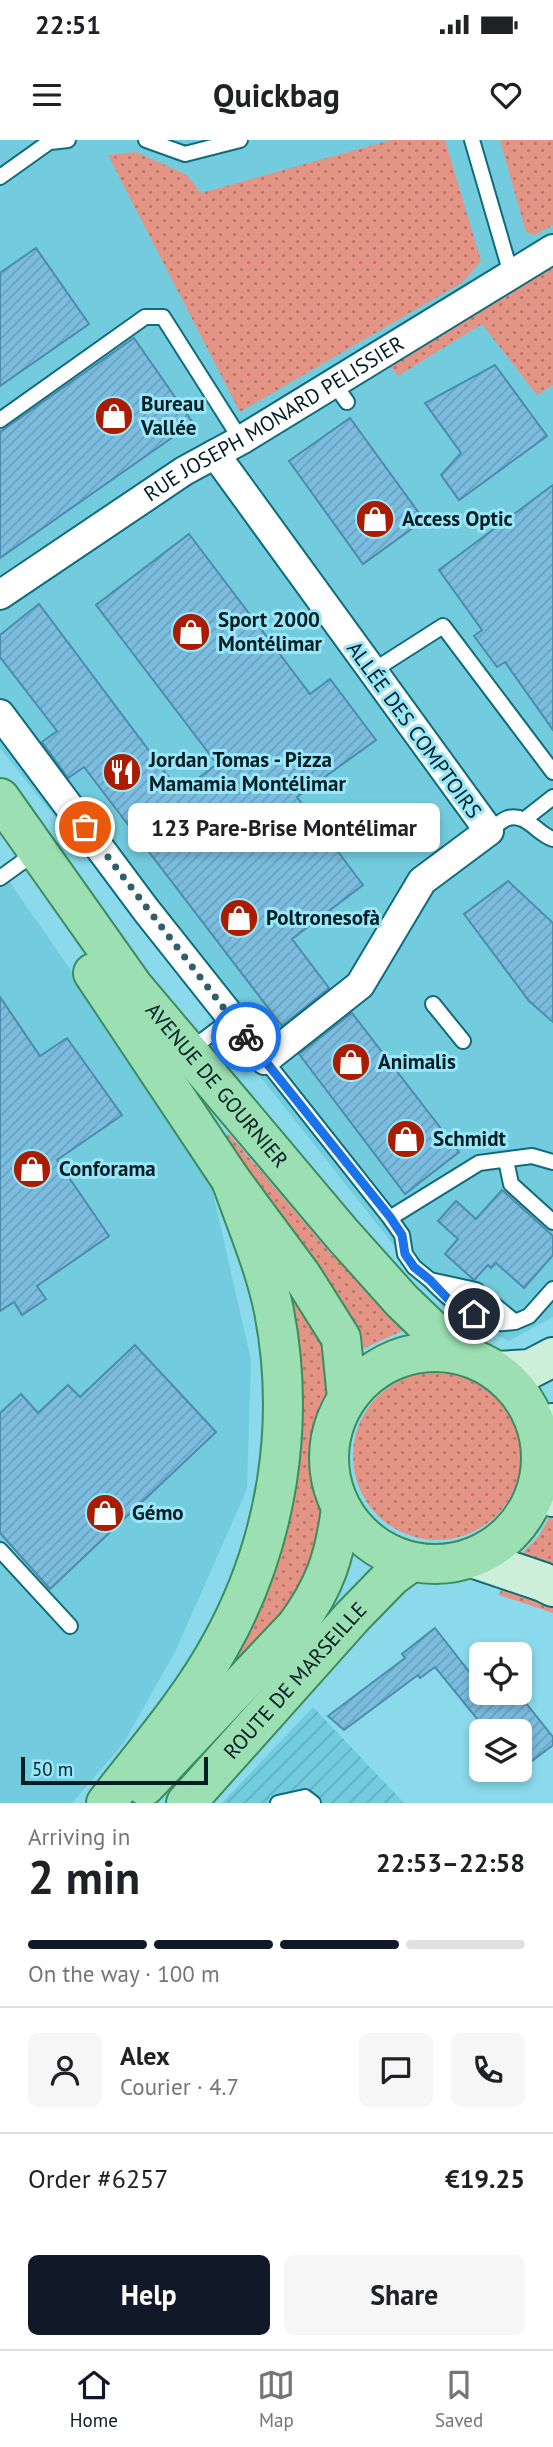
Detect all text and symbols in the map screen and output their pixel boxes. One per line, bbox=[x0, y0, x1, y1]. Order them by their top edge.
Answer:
text: 22:51 bbox=[35, 8, 101, 41]
text: Quickbag bbox=[213, 74, 340, 116]
icon: menu bbox=[28, 76, 66, 114]
icon: heart bbox=[487, 76, 525, 114]
street label: RUE JOSEPH MONARD PELISSIER bbox=[139, 330, 409, 507]
place label: Bureau Vallée bbox=[140, 390, 204, 441]
shop icon: Bureau Vallée bbox=[93, 395, 135, 437]
shop icon: Access Optic bbox=[354, 498, 396, 540]
place label: Access Optic bbox=[402, 505, 513, 532]
place label: Sport 2000 Montélimar bbox=[218, 606, 323, 657]
shop icon: Sport 2000 Montélimar bbox=[170, 611, 212, 653]
street label: ALLÉE DES COMPTOIRS bbox=[341, 636, 488, 824]
place label: Jordan Tomas - Pizza Mamamia Montélimar bbox=[148, 746, 346, 797]
restaurant icon: Jordan Tomas - Pizza Mamamia Montélimar bbox=[101, 751, 143, 793]
pin bbox=[55, 797, 115, 857]
callout: 123 Pare-Brise Montélimar bbox=[127, 802, 438, 852]
icon: bag bbox=[66, 808, 104, 846]
text: 123 Pare-Brise Montélimar bbox=[151, 813, 417, 842]
shop icon: Poltronesofà bbox=[218, 897, 260, 939]
place label: Poltronesofà bbox=[266, 904, 380, 931]
street label: AVENUE DE GOURNIER bbox=[140, 997, 294, 1173]
courier bbox=[211, 1002, 281, 1072]
icon: bike bbox=[227, 1018, 265, 1056]
shop icon: Animalis bbox=[330, 1041, 372, 1083]
place label: Animalis bbox=[378, 1048, 456, 1075]
shop icon: Schmidt bbox=[385, 1118, 427, 1160]
place label: Schmidt bbox=[433, 1125, 507, 1152]
shop icon: Conforama bbox=[11, 1148, 53, 1190]
place label: Conforama bbox=[59, 1155, 156, 1182]
pin bbox=[444, 1284, 504, 1344]
icon: home bbox=[455, 1295, 493, 1333]
shop icon: Gémo bbox=[84, 1492, 126, 1534]
place label: Gémo bbox=[132, 1499, 184, 1526]
street label: ROUTE DE MARSEILLE bbox=[218, 1596, 372, 1765]
map controls bbox=[469, 1642, 532, 1782]
button: locate bbox=[469, 1642, 532, 1705]
button: layers bbox=[469, 1719, 532, 1782]
scale bar bbox=[21, 1754, 208, 1786]
text: 50 m bbox=[32, 1757, 73, 1781]
text: Arriving in bbox=[28, 1822, 130, 1851]
text: 22:53–22:58 bbox=[376, 1846, 525, 1879]
text: 2 min bbox=[28, 1847, 140, 1907]
text: On the way · 100 m bbox=[28, 1959, 220, 1988]
button: person bbox=[28, 2033, 102, 2107]
button: chat bbox=[359, 2033, 433, 2107]
button: phone bbox=[451, 2033, 525, 2107]
text: Alex bbox=[120, 2039, 170, 2072]
text: Courier · 4.7 bbox=[120, 2072, 239, 2101]
text: Order #6257 bbox=[28, 2162, 168, 2195]
text: €19.25 bbox=[445, 2162, 525, 2195]
button: Help bbox=[28, 2255, 270, 2335]
button: Share bbox=[284, 2255, 525, 2335]
tab: Home bbox=[70, 2366, 118, 2432]
tab: Map bbox=[257, 2366, 295, 2432]
tab: Saved bbox=[435, 2366, 483, 2432]

